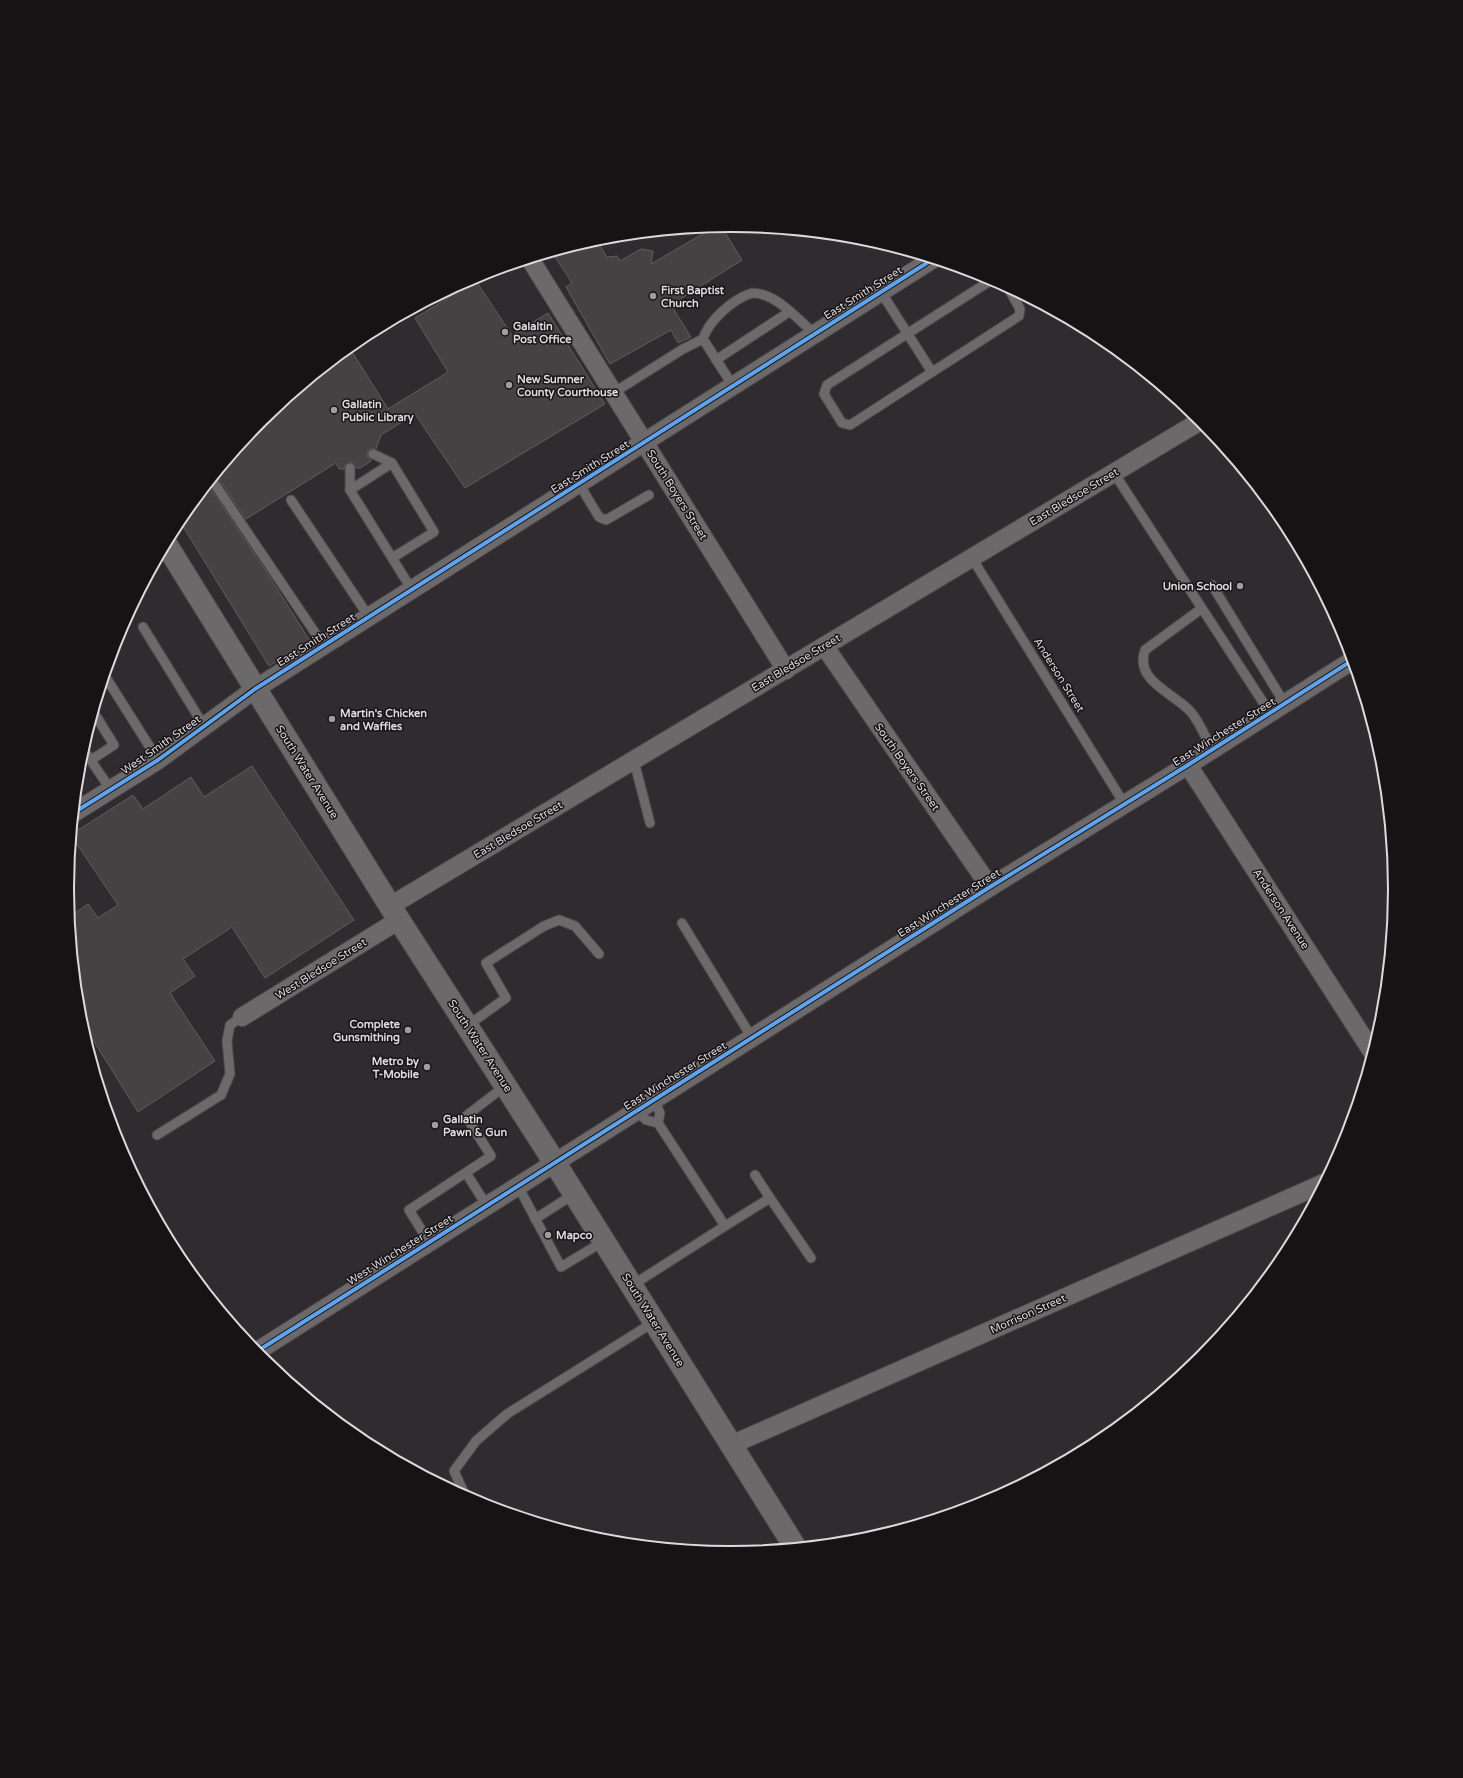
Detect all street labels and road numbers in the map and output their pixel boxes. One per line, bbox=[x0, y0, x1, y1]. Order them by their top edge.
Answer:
street label: East Smith Street bbox=[821, 264, 905, 322]
street label: East Smith Street bbox=[548, 438, 632, 496]
street label: South Boyers Street bbox=[644, 447, 710, 543]
street label: East Bledsoe Street bbox=[1027, 465, 1121, 529]
street label: East Smith Street bbox=[274, 611, 358, 669]
street label: East Bledsoe Street bbox=[749, 631, 843, 695]
street label: Anderson Street bbox=[1031, 635, 1087, 715]
street label: East Winchester Street bbox=[1170, 695, 1278, 769]
street label: West Smith Street bbox=[119, 713, 203, 777]
street label: South Boyers Street bbox=[872, 721, 942, 813]
street label: South Water Avenue bbox=[273, 723, 341, 821]
street label: East Bledsoe Street bbox=[471, 798, 565, 862]
street label: East Winchester Street bbox=[895, 866, 1003, 940]
street label: Anderson Avenue bbox=[1250, 866, 1312, 952]
street label: West Bledsoe Street bbox=[273, 936, 369, 1002]
street label: South Water Avenue bbox=[445, 997, 515, 1095]
street label: East Winchester Street bbox=[621, 1039, 729, 1113]
street label: West Winchester Street bbox=[345, 1212, 455, 1288]
street label: South Water Avenue bbox=[619, 1271, 687, 1369]
street label: Morrison Street bbox=[988, 1292, 1068, 1336]

